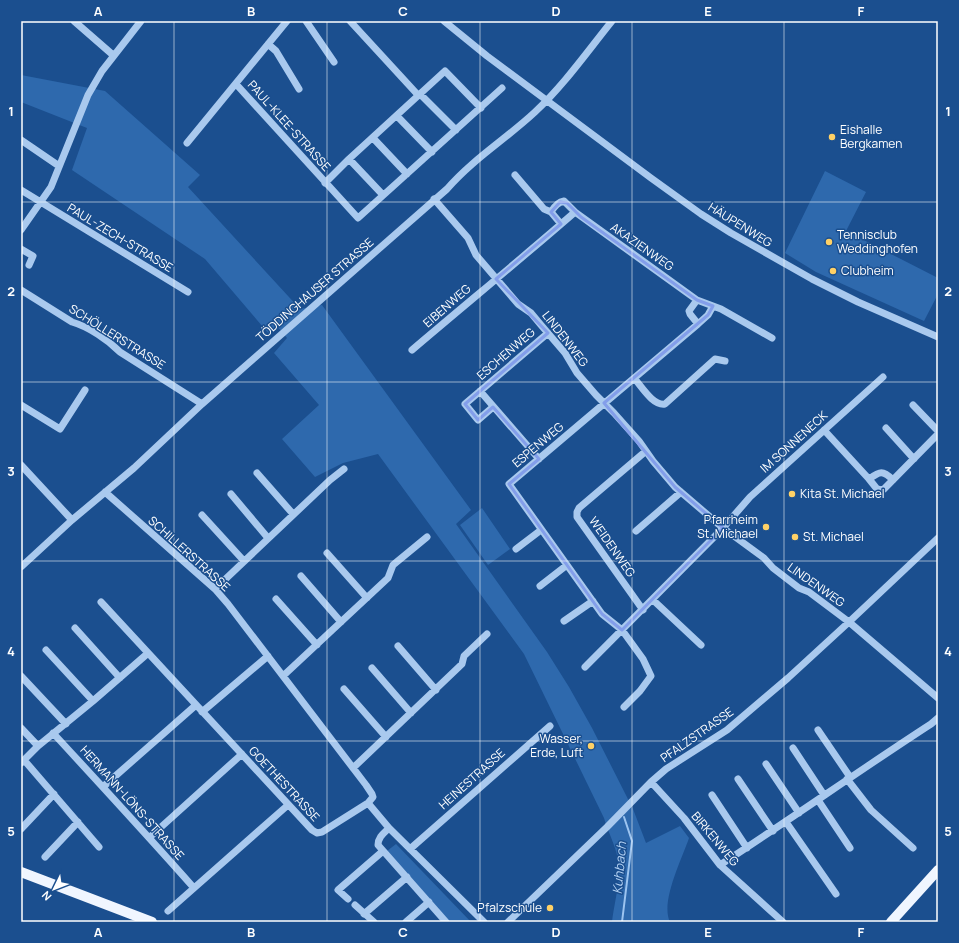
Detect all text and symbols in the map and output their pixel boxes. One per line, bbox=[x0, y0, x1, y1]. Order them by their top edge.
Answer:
text: A bbox=[94, 2, 103, 20]
text: B bbox=[247, 2, 255, 20]
text: C bbox=[398, 2, 408, 20]
text: D bbox=[551, 2, 561, 20]
text: E bbox=[704, 2, 712, 20]
text: F bbox=[858, 2, 865, 20]
street label: PAUL-KLEE-STRASSE bbox=[244, 77, 335, 175]
text: 1 bbox=[8, 102, 14, 120]
text: 1 bbox=[945, 102, 951, 120]
place label: Eishalle Bergkamen bbox=[840, 121, 902, 152]
marker: Eishalle Bergkamen bbox=[827, 132, 837, 142]
street label: HÄUPENWEG bbox=[705, 198, 776, 251]
street label: PAUL-ZECH-STRASSE bbox=[64, 199, 176, 276]
street label: AKAZIENWEG bbox=[607, 218, 678, 275]
place label: Tennisclub Weddinghofen bbox=[837, 226, 918, 257]
street label: TÖDDINGHAUSER STRASSE bbox=[252, 234, 377, 345]
marker: Tennisclub Weddinghofen bbox=[824, 237, 834, 247]
place label: Clubheim bbox=[841, 262, 894, 279]
marker: Clubheim bbox=[828, 266, 838, 276]
street label: EIBENWEG bbox=[419, 280, 475, 331]
text: 2 bbox=[7, 282, 15, 300]
text: 2 bbox=[944, 282, 952, 300]
street label: SCHÖLLERSTRASSE bbox=[66, 300, 169, 373]
street label: LINDENWEG bbox=[538, 307, 593, 371]
street label: ESCHENWEG bbox=[473, 323, 539, 384]
street label: IM SONNENECK bbox=[756, 406, 832, 476]
street label: ESPENWEG bbox=[508, 418, 567, 471]
text: 3 bbox=[7, 462, 15, 480]
text: 3 bbox=[944, 462, 952, 480]
place label: Kita St. Michael bbox=[800, 485, 885, 502]
marker: Kita St. Michael bbox=[787, 489, 797, 499]
place label: Pfarrheim St. Michael bbox=[697, 511, 758, 542]
street label: SCHILLERSTRASSE bbox=[145, 512, 234, 595]
street label: WEIDENWEG bbox=[585, 513, 640, 581]
marker: Pfarrheim St. Michael bbox=[761, 522, 771, 532]
place label: St. Michael bbox=[803, 528, 864, 545]
marker: St. Michael bbox=[790, 532, 800, 542]
street label: LINDENWEG bbox=[784, 559, 849, 611]
text: 4 bbox=[7, 642, 15, 660]
text: 4 bbox=[944, 642, 952, 660]
street label: PFALZSTRASSE bbox=[657, 703, 737, 766]
place label: Wasser, Erde, Luft bbox=[530, 730, 583, 761]
marker: Wasser, Erde, Luft bbox=[586, 741, 596, 751]
street label: HERMANN-LÖNS-STRASSE bbox=[76, 742, 188, 864]
street label: GOETHESTRASSE bbox=[245, 742, 324, 825]
street label: HEINESTRASSE bbox=[435, 744, 509, 813]
street label: BIRKENWEG bbox=[688, 808, 743, 870]
text: 5 bbox=[7, 822, 15, 840]
text: 5 bbox=[944, 822, 952, 840]
water label: Kuhbach bbox=[608, 840, 630, 895]
north arrow bbox=[34, 869, 74, 909]
text: N bbox=[38, 888, 55, 904]
place label: Pfalzschule bbox=[477, 899, 542, 916]
marker: Pfalzschule bbox=[545, 903, 555, 913]
text: A bbox=[94, 923, 103, 941]
text: B bbox=[247, 923, 255, 941]
text: C bbox=[398, 923, 408, 941]
text: D bbox=[551, 923, 561, 941]
text: E bbox=[704, 923, 712, 941]
text: F bbox=[858, 923, 865, 941]

